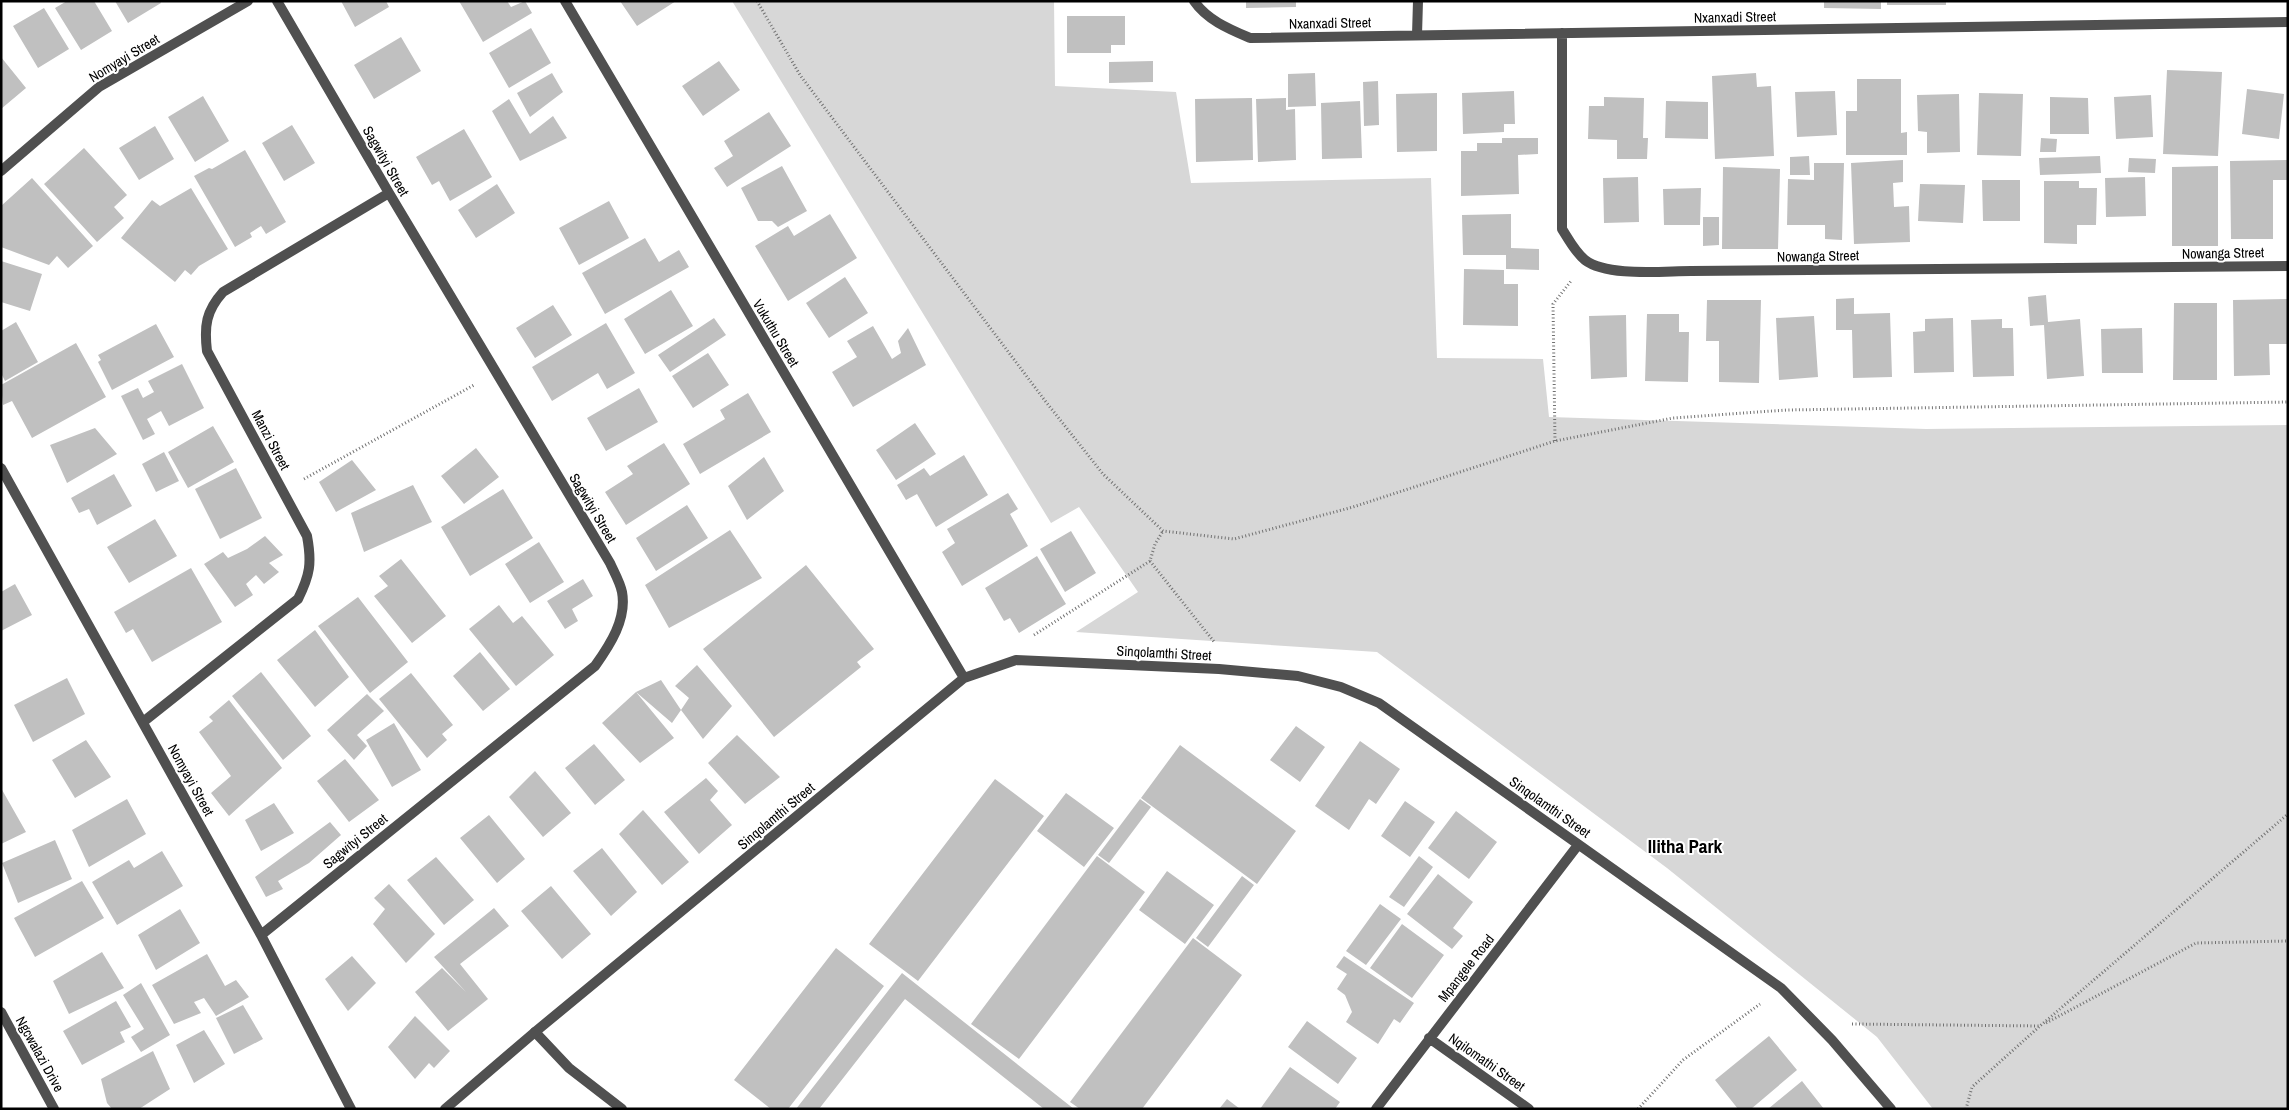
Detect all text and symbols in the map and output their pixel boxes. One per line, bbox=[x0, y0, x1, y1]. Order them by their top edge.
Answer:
street label: Nxanxadi Street bbox=[1694, 7, 1776, 27]
street label: Nxanxadi Street bbox=[1289, 13, 1371, 33]
street label: Nomyayi Street bbox=[85, 30, 163, 86]
street label: Sagwityi Street bbox=[359, 123, 413, 199]
street label: Nowanga Street bbox=[2182, 243, 2264, 263]
street label: Nowanga Street bbox=[1777, 246, 1859, 266]
street label: Vukuthu Street bbox=[749, 296, 803, 370]
street label: Manzi Street bbox=[248, 407, 294, 473]
street label: Sagwityi Street bbox=[565, 470, 621, 546]
street label: Sinqolamthi Street bbox=[1116, 642, 1212, 664]
street label: Nomyayi Street bbox=[164, 741, 218, 819]
street label: Sinqolamthi Street bbox=[1506, 772, 1594, 842]
street label: Sinqolamthi Street bbox=[734, 779, 818, 853]
street label: Sagwityi Street bbox=[319, 810, 391, 872]
district label: Ilitha Park bbox=[1648, 833, 1723, 859]
street label: Mpangele Road bbox=[1434, 931, 1498, 1005]
street label: Ngcwalazi Drive bbox=[12, 1013, 68, 1095]
street label: Nqilomathi Street bbox=[1445, 1029, 1529, 1095]

